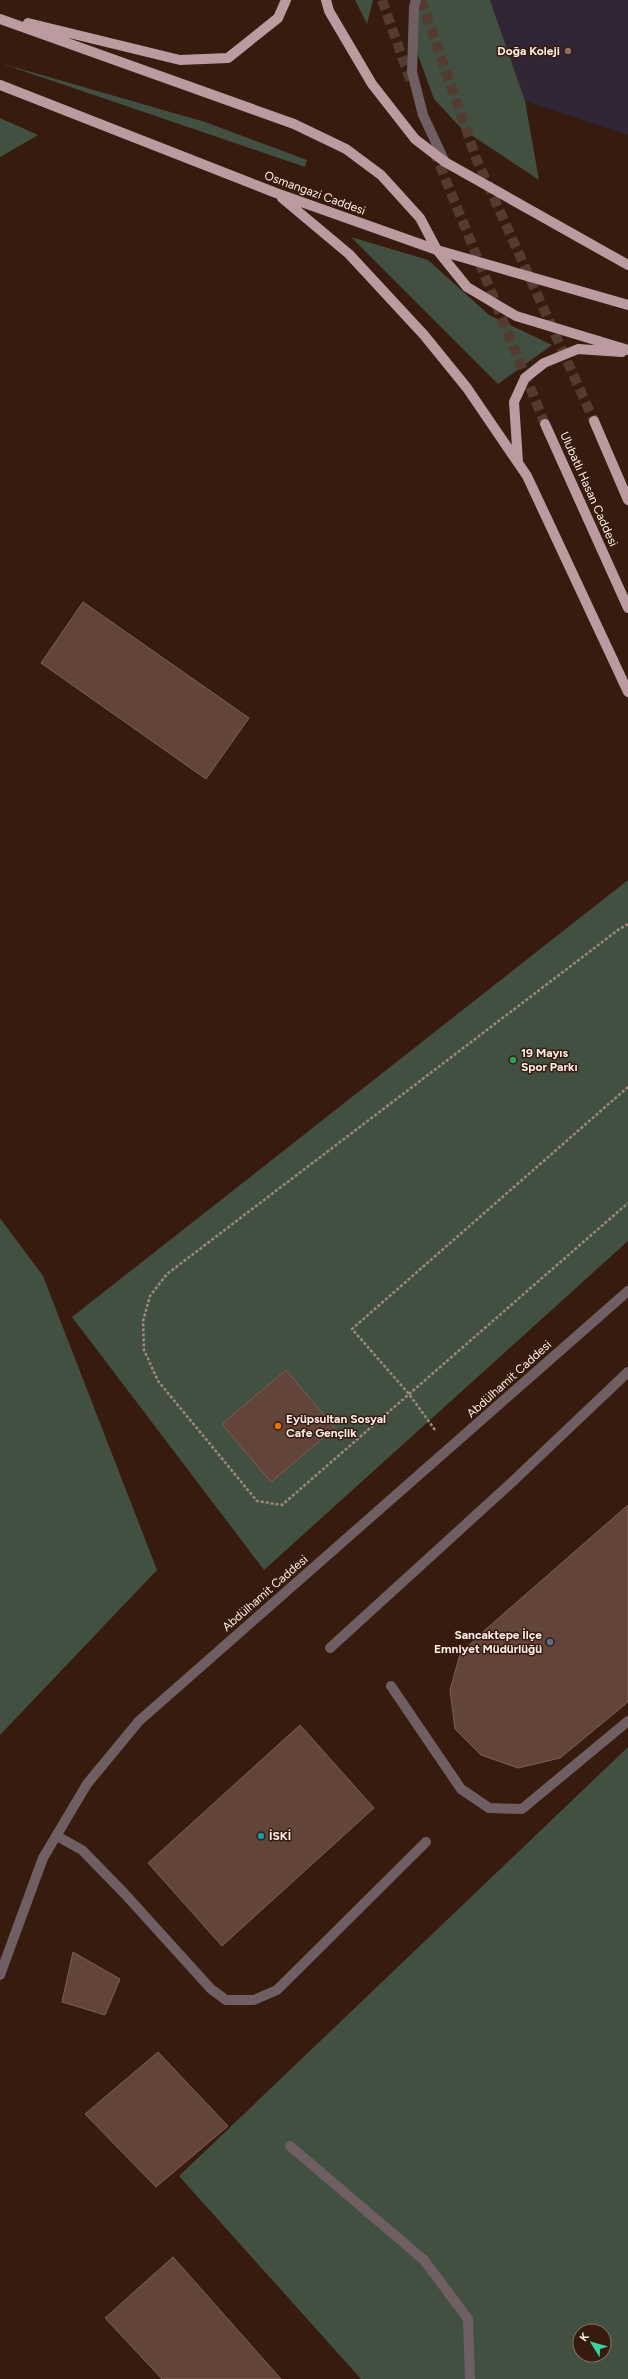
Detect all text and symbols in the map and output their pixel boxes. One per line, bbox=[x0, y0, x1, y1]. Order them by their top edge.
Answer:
place label: Doğa Koleji bbox=[497, 44, 560, 58]
marker: Doğa Koleji bbox=[563, 46, 573, 56]
street label: Osmangazi Caddesi bbox=[263, 168, 367, 218]
street label: Ulubatlı Hasan Caddesi bbox=[557, 429, 621, 549]
place label: 19 Mayıs Spor Parkı bbox=[521, 1046, 578, 1074]
marker: 19 Mayıs Spor Parkı bbox=[508, 1055, 518, 1065]
street label: Abdülhamit Caddesi bbox=[464, 1337, 554, 1421]
place label: Eyüpsultan Sosyal Cafe Gençlik bbox=[286, 1412, 386, 1440]
marker: Eyüpsultan Sosyal Cafe Gençlik bbox=[273, 1421, 283, 1431]
street label: Abdülhamit Caddesi bbox=[219, 1552, 311, 1634]
place label: Sancaktepe İlçe Emniyet Müdürlüğü bbox=[434, 1628, 542, 1656]
marker: Sancaktepe İlçe Emniyet Müdürlüğü bbox=[545, 1637, 555, 1647]
place label: İSKİ bbox=[269, 1829, 291, 1843]
marker: İSKİ bbox=[256, 1831, 266, 1841]
north arrow bbox=[572, 2323, 612, 2363]
text: K bbox=[577, 2330, 592, 2344]

